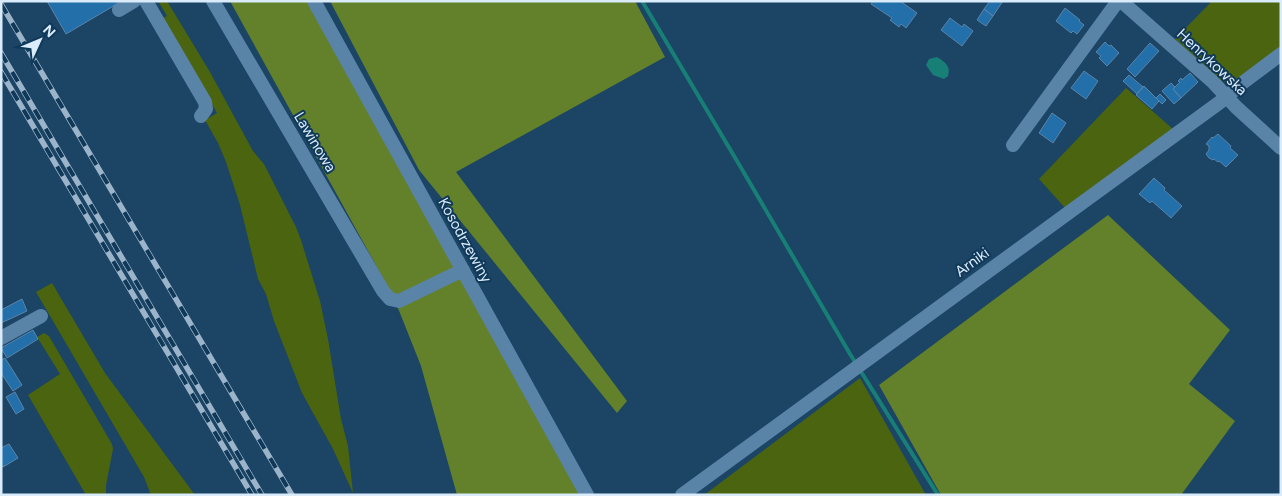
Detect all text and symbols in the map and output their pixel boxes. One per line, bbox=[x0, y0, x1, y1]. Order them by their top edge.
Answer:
north arrow bbox=[15, 15, 65, 65]
text: N bbox=[39, 22, 59, 41]
street label: Henrykowska bbox=[1173, 25, 1251, 99]
street label: Lawinowa bbox=[290, 109, 340, 175]
street label: Kosodrzewiny bbox=[434, 195, 496, 286]
street label: Arniki bbox=[951, 244, 993, 280]

